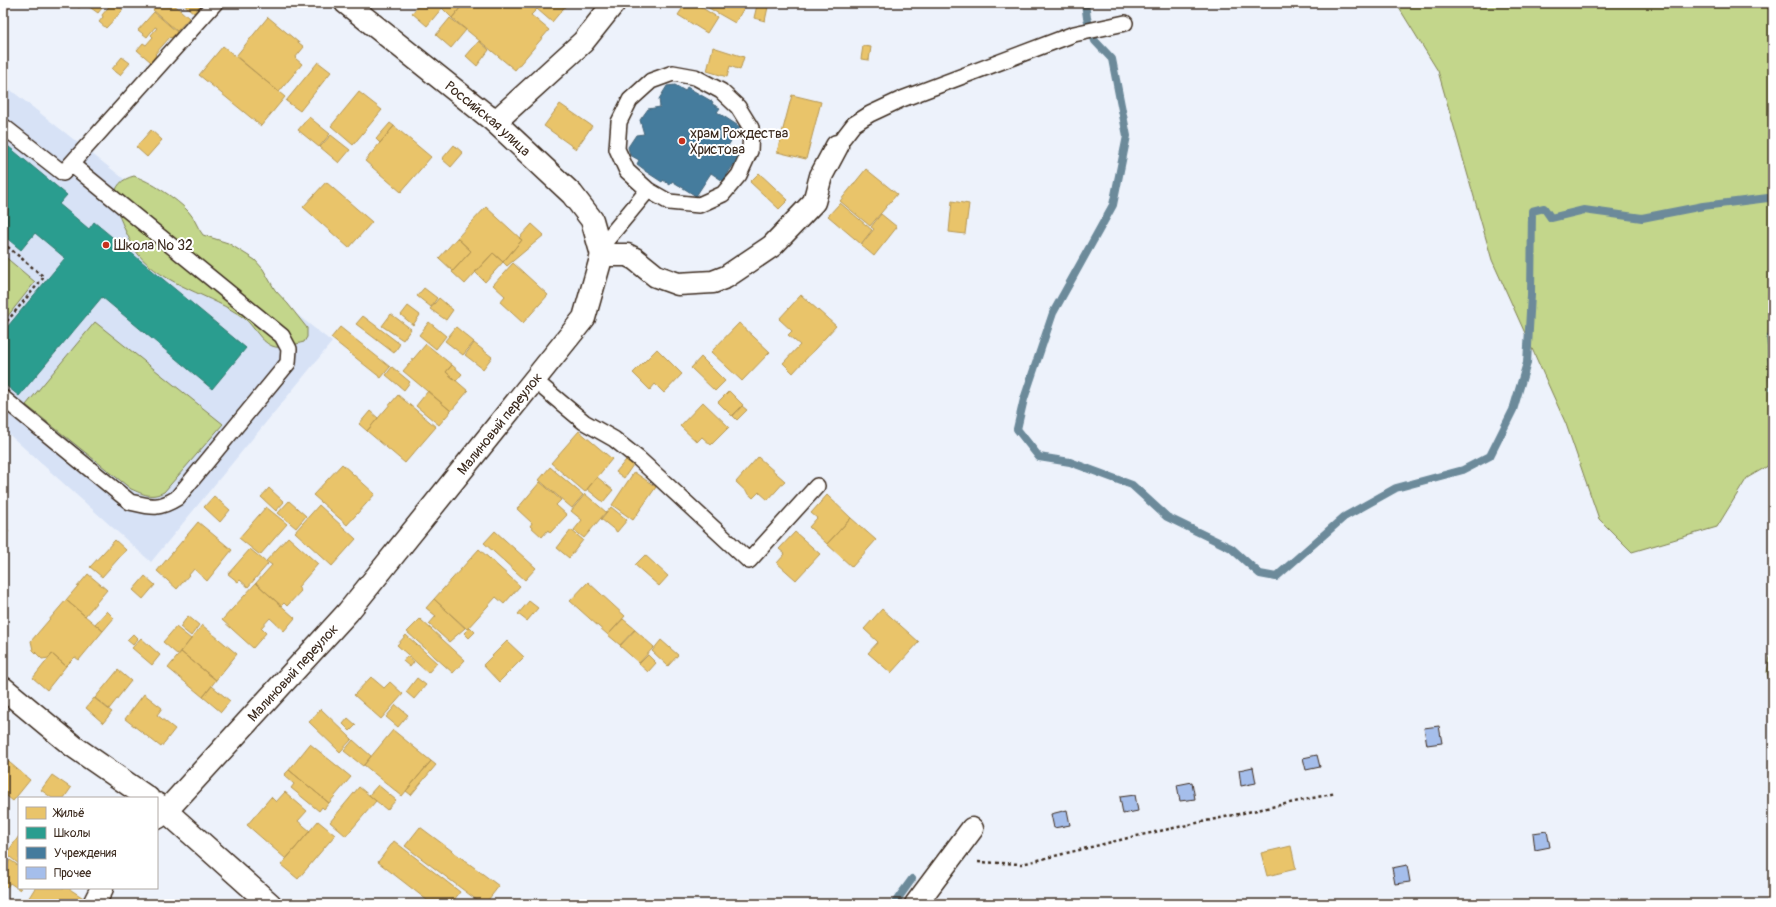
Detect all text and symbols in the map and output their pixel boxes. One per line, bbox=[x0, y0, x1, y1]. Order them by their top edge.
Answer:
street label: Российская улица bbox=[442, 77, 534, 160]
place label: храм Рождества Христова bbox=[690, 125, 788, 158]
marker: храм Рождества Христова bbox=[677, 136, 687, 146]
place label: Школа № 32 bbox=[114, 237, 193, 254]
marker: Школа № 32 bbox=[101, 240, 111, 250]
street label: Малиновый переулок bbox=[453, 369, 546, 478]
street label: Малиновый переулок bbox=[244, 620, 341, 725]
legend bbox=[18, 797, 158, 889]
text: Жильё bbox=[52, 806, 85, 821]
text: Школы bbox=[54, 826, 91, 841]
text: Учреждения bbox=[54, 846, 117, 861]
text: Прочее bbox=[54, 866, 91, 881]

